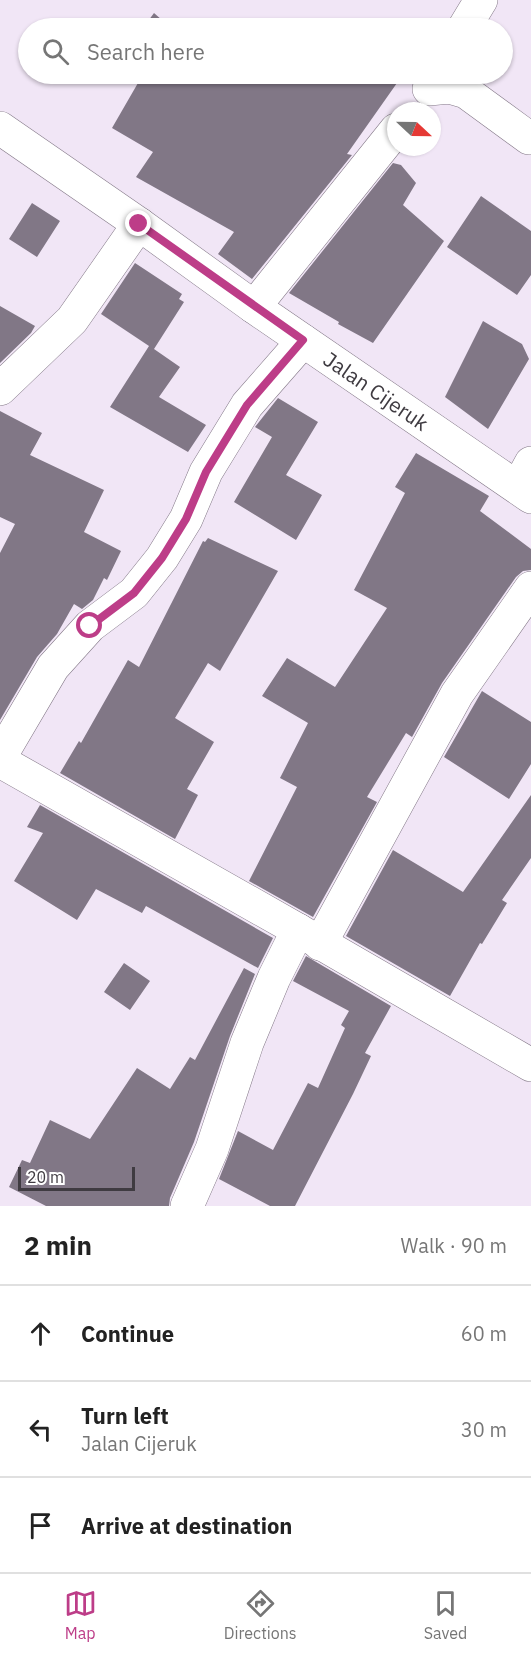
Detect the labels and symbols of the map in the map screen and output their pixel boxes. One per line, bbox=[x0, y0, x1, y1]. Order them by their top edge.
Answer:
north arrow bbox=[387, 102, 441, 156]
route end bbox=[125, 210, 151, 236]
street label: Jalan Cijeruk bbox=[318, 345, 434, 437]
route start bbox=[76, 612, 102, 638]
scale bar bbox=[18, 1164, 135, 1192]

